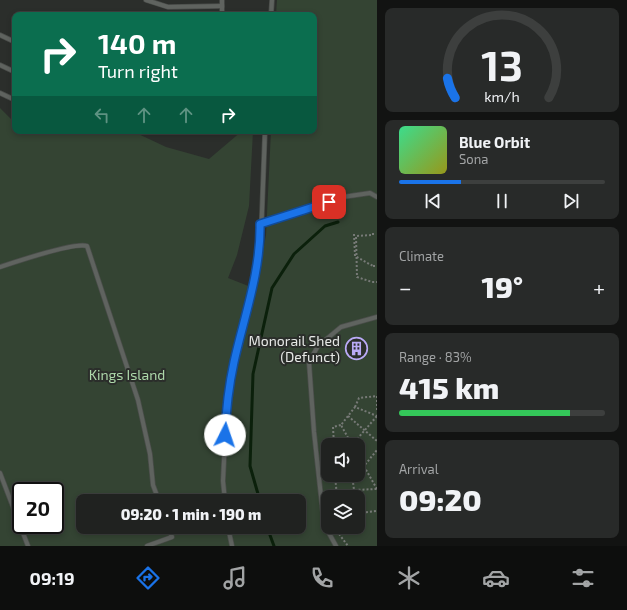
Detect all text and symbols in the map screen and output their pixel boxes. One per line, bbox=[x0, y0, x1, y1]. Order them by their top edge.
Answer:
text: 140 m bbox=[98, 26, 176, 60]
icon: right bbox=[32, 28, 84, 80]
text: 13 bbox=[481, 39, 523, 89]
text: Turn right bbox=[98, 60, 178, 82]
text: km/h bbox=[484, 88, 520, 105]
icon: left bbox=[91, 104, 113, 126]
icon: ahead bbox=[133, 104, 155, 126]
icon: ahead bbox=[175, 104, 197, 126]
icon: right bbox=[217, 104, 239, 126]
text: Blue Orbit bbox=[459, 133, 530, 151]
text: Sona bbox=[459, 151, 488, 167]
pin bbox=[312, 185, 346, 219]
icon: previous bbox=[422, 190, 444, 212]
icon: pause bbox=[491, 190, 513, 212]
icon: next bbox=[560, 190, 582, 212]
icon: arrive bbox=[318, 191, 340, 213]
text: Climate bbox=[399, 248, 444, 264]
text: 19° bbox=[482, 268, 523, 304]
text: − bbox=[399, 274, 412, 300]
text: + bbox=[593, 274, 605, 300]
place label: Monorail Shed (Defunct) bbox=[248, 332, 340, 365]
building icon: Monorail Shed (Defunct) bbox=[343, 335, 369, 361]
text: Range · 83% bbox=[399, 349, 472, 365]
park label: Kings Island bbox=[89, 366, 165, 383]
text: 415 km bbox=[399, 369, 499, 405]
position arrow bbox=[204, 414, 246, 456]
map controls bbox=[321, 438, 365, 534]
button: sound bbox=[321, 438, 365, 482]
text: Arrival bbox=[399, 461, 439, 477]
text: 09:20 bbox=[399, 481, 482, 517]
speed limit sign: 20 bbox=[12, 482, 64, 534]
button: layers bbox=[321, 490, 365, 534]
text: 09:20 · 1 min · 190 m bbox=[121, 505, 261, 523]
icon: directions bbox=[134, 564, 162, 592]
icon: music bbox=[221, 564, 249, 592]
icon: phone bbox=[308, 564, 336, 592]
icon: climate bbox=[395, 564, 423, 592]
icon: car bbox=[482, 564, 510, 592]
icon: filters bbox=[569, 564, 597, 592]
text: 09:19 bbox=[30, 567, 75, 589]

